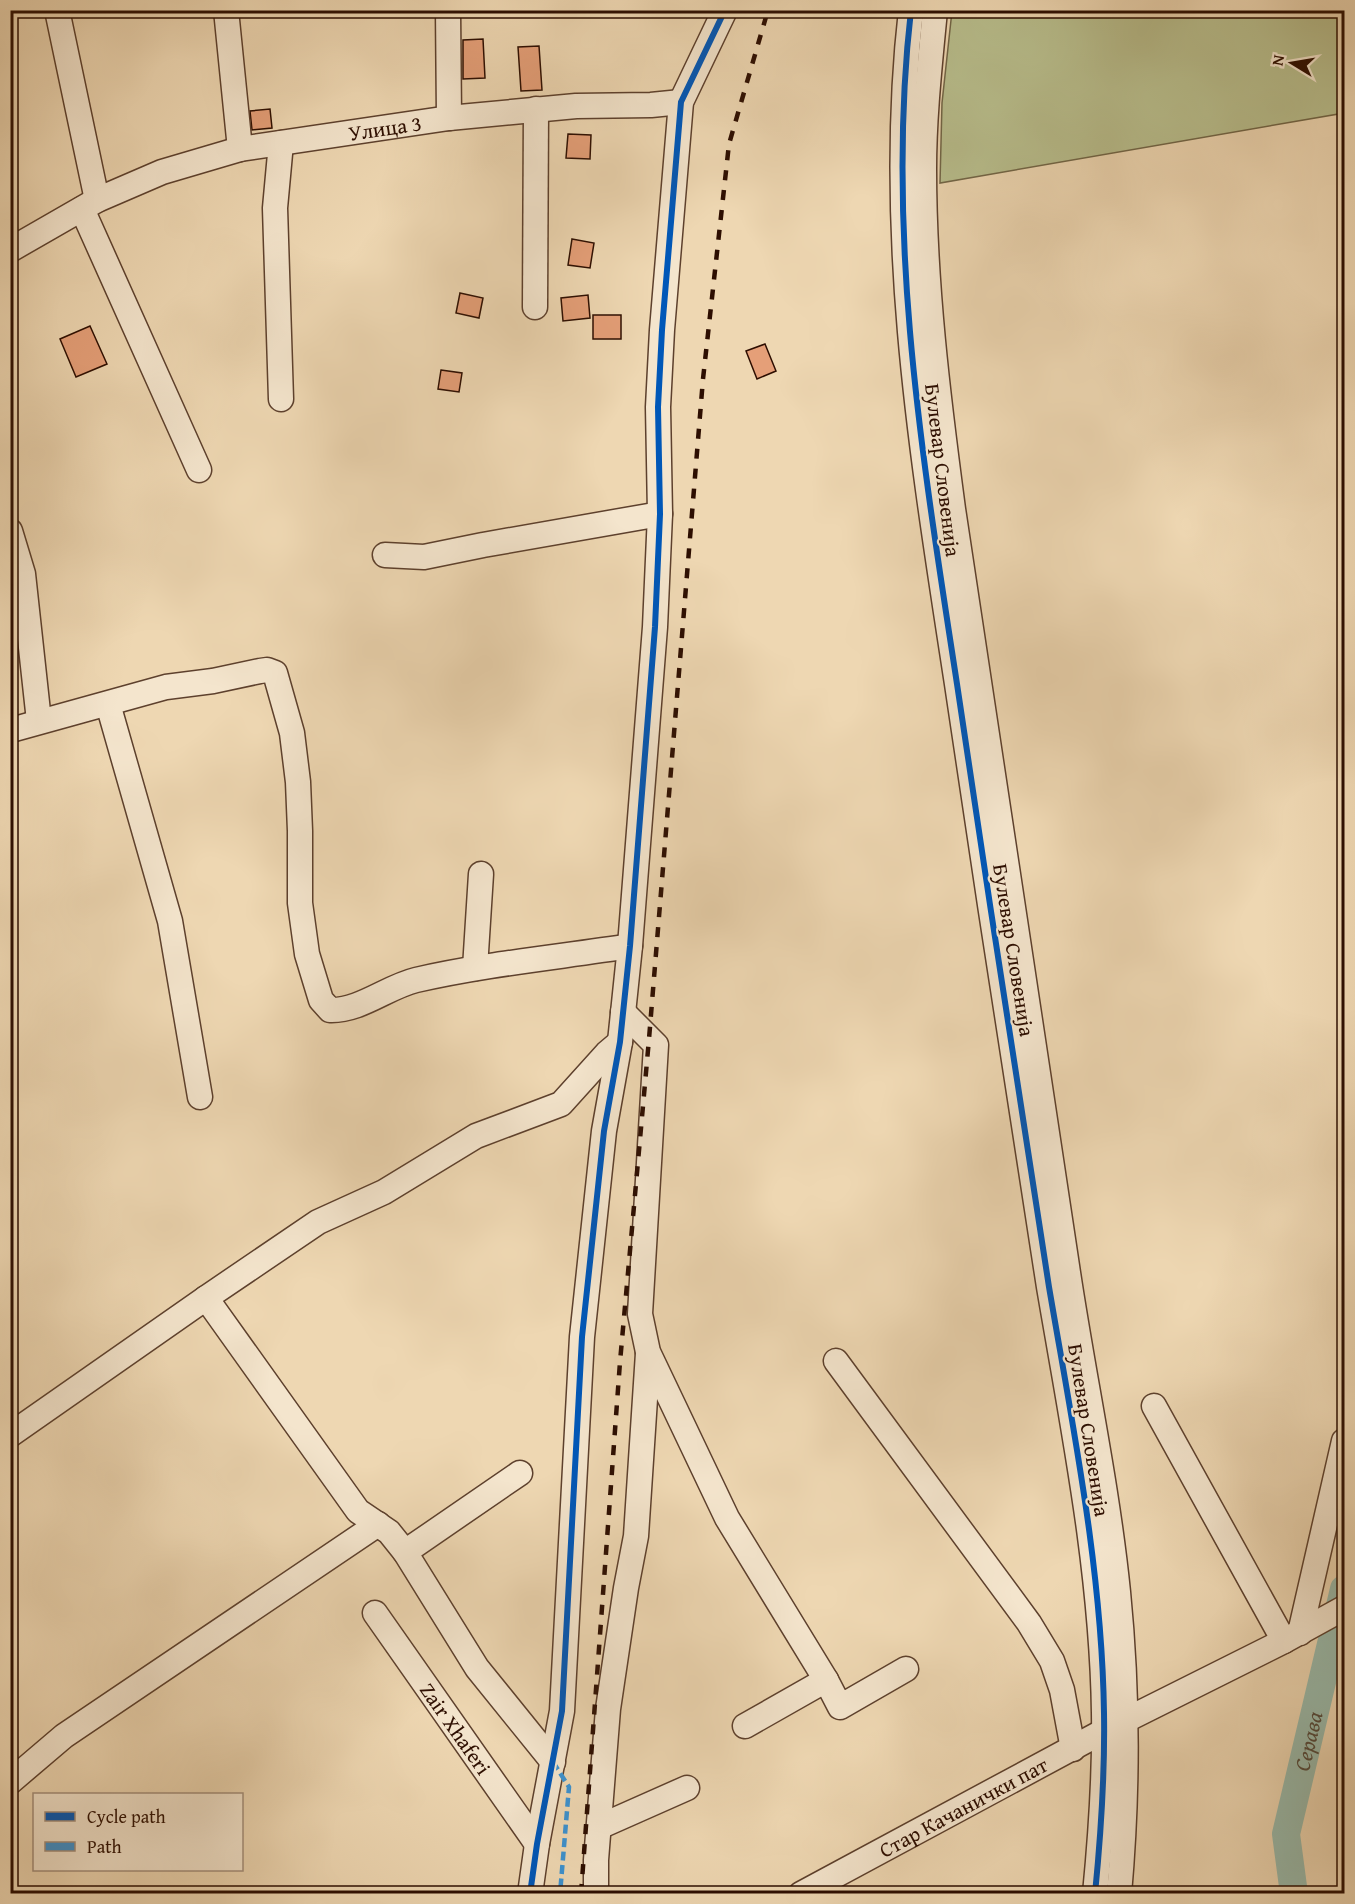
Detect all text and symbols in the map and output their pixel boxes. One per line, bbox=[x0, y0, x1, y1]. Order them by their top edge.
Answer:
north arrow bbox=[1262, 33, 1322, 93]
text: N bbox=[1264, 52, 1290, 68]
street label: Улица 3 bbox=[346, 107, 424, 148]
street label: Булевар Словенија bbox=[917, 382, 969, 558]
street label: Булевар Словенија bbox=[985, 861, 1043, 1039]
street label: Булевар Словенија bbox=[1060, 1341, 1118, 1519]
street label: Zair Xhaferi bbox=[413, 1676, 499, 1781]
water label: Серава bbox=[1285, 1708, 1330, 1774]
street label: Стар Качанички пат bbox=[873, 1749, 1053, 1865]
legend bbox=[33, 1793, 243, 1871]
text: Cycle path bbox=[87, 1803, 166, 1830]
text: Path bbox=[87, 1833, 122, 1860]

